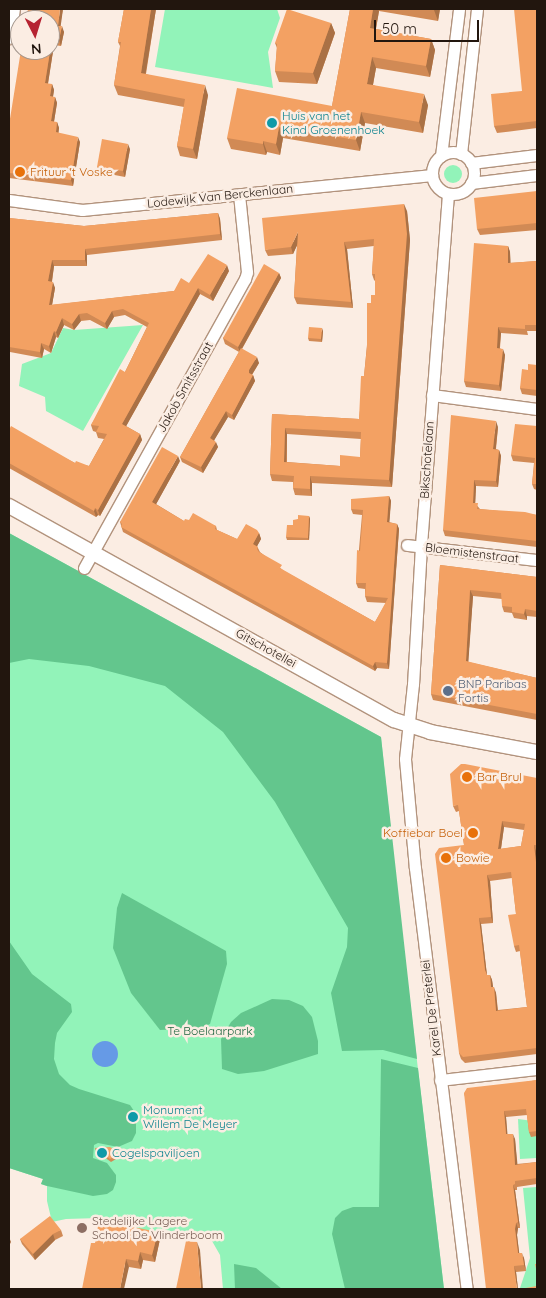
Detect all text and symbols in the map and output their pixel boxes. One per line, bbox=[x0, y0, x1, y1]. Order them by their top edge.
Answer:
north arrow bbox=[10, 10, 60, 60]
scale bar bbox=[376, 10, 481, 42]
text: 50 m bbox=[382, 19, 417, 38]
text: N bbox=[30, 40, 42, 58]
place label: Huis van het Kind Groenenhoek bbox=[282, 109, 385, 137]
marker: Huis van het Kind Groenenhoek bbox=[266, 117, 278, 129]
place label: Frituur 't Voske bbox=[30, 165, 113, 179]
marker: Frituur 't Voske bbox=[14, 166, 26, 178]
street label: Lodewijk Van Berckenlaan bbox=[146, 181, 294, 211]
street label: Jakob Smitsstraat bbox=[154, 339, 216, 435]
street label: Bikschotelaan bbox=[417, 421, 437, 499]
street label: Bloemistenstraat bbox=[424, 540, 520, 566]
street label: Gitschotellei bbox=[233, 626, 299, 670]
place label: BNP Paribas Fortis bbox=[458, 677, 527, 705]
marker: BNP Paribas Fortis bbox=[442, 685, 454, 697]
place label: Bar Brul bbox=[477, 770, 522, 784]
marker: Bar Brul bbox=[461, 771, 473, 783]
place label: Koffiebar Boel bbox=[383, 826, 463, 840]
marker: Koffiebar Boel bbox=[467, 827, 479, 839]
place label: Bowie bbox=[456, 851, 489, 865]
marker: Bowie bbox=[440, 852, 452, 864]
street label: Karel De Preterlei bbox=[418, 959, 444, 1057]
park label: Te Boelaarpark bbox=[167, 1024, 253, 1038]
place label: Monument Willem De Meyer bbox=[143, 1103, 237, 1131]
marker: Monument Willem De Meyer bbox=[127, 1111, 139, 1123]
place label: Cogelspaviljoen bbox=[112, 1146, 200, 1160]
marker: Cogelspaviljoen bbox=[96, 1147, 108, 1159]
place label: Stedelijke Lagere School De Vlinderboom bbox=[92, 1214, 223, 1242]
marker: Stedelijke Lagere School De Vlinderboom bbox=[76, 1222, 88, 1234]

